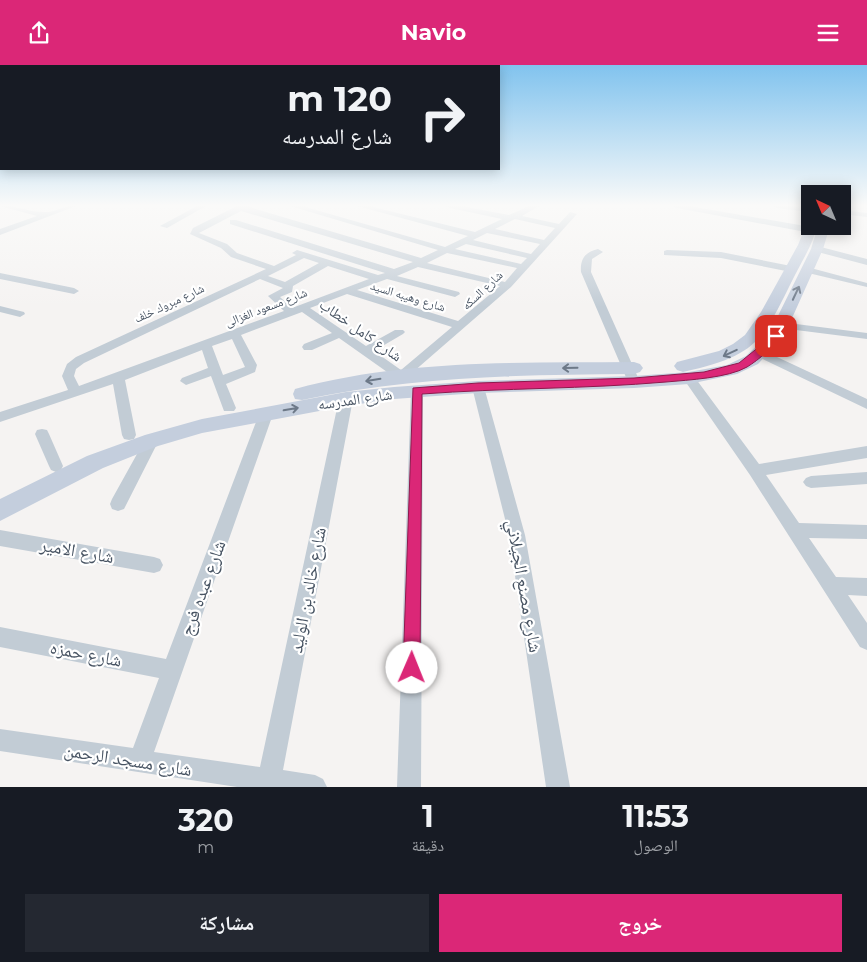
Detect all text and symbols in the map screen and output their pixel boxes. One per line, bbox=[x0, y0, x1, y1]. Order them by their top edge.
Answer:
icon: share bbox=[25, 19, 53, 47]
text: Navio bbox=[401, 19, 466, 46]
icon: menu bbox=[814, 19, 842, 47]
text: 120 m bbox=[287, 77, 392, 120]
icon: right bbox=[410, 85, 475, 150]
text: شارع المدرسه bbox=[282, 123, 392, 150]
north arrow bbox=[801, 185, 851, 235]
map controls bbox=[801, 185, 851, 235]
street label: شارع السكه bbox=[459, 267, 506, 313]
street label: شارع وهيبه السيد bbox=[368, 278, 447, 315]
street label: شارع مبروك خلف bbox=[132, 280, 207, 327]
street label: شارع مسعود الغزالى bbox=[223, 284, 310, 331]
one-way arrow bbox=[792, 286, 802, 301]
street label: شارع كامل خطاب bbox=[315, 295, 406, 366]
pin bbox=[755, 315, 797, 357]
icon: arrive bbox=[762, 322, 790, 350]
one-way arrow bbox=[723, 348, 738, 358]
one-way arrow bbox=[562, 364, 578, 373]
one-way arrow bbox=[365, 376, 381, 386]
street label: شارع المدرسه bbox=[317, 384, 394, 415]
one-way arrow bbox=[283, 404, 299, 414]
street label: شارع مصنع الجيلاني bbox=[498, 518, 547, 655]
street label: شارع خالد بن الوليد bbox=[285, 525, 331, 655]
street label: شارع الامير bbox=[37, 534, 116, 568]
street label: شارع عبده فرج bbox=[176, 537, 231, 639]
street label: شارع حمزه bbox=[48, 636, 124, 672]
position arrow bbox=[385, 641, 437, 693]
street label: شارع مسجد الرحمن bbox=[63, 739, 193, 781]
text: 1 bbox=[422, 798, 434, 835]
text: 11:53 bbox=[622, 798, 689, 835]
text: 320 bbox=[178, 802, 234, 839]
text: دقيقة bbox=[412, 836, 444, 855]
text: الوصول bbox=[633, 836, 678, 855]
text: m bbox=[197, 838, 214, 857]
button: مشاركة bbox=[25, 894, 429, 952]
button: خروج bbox=[439, 894, 842, 952]

